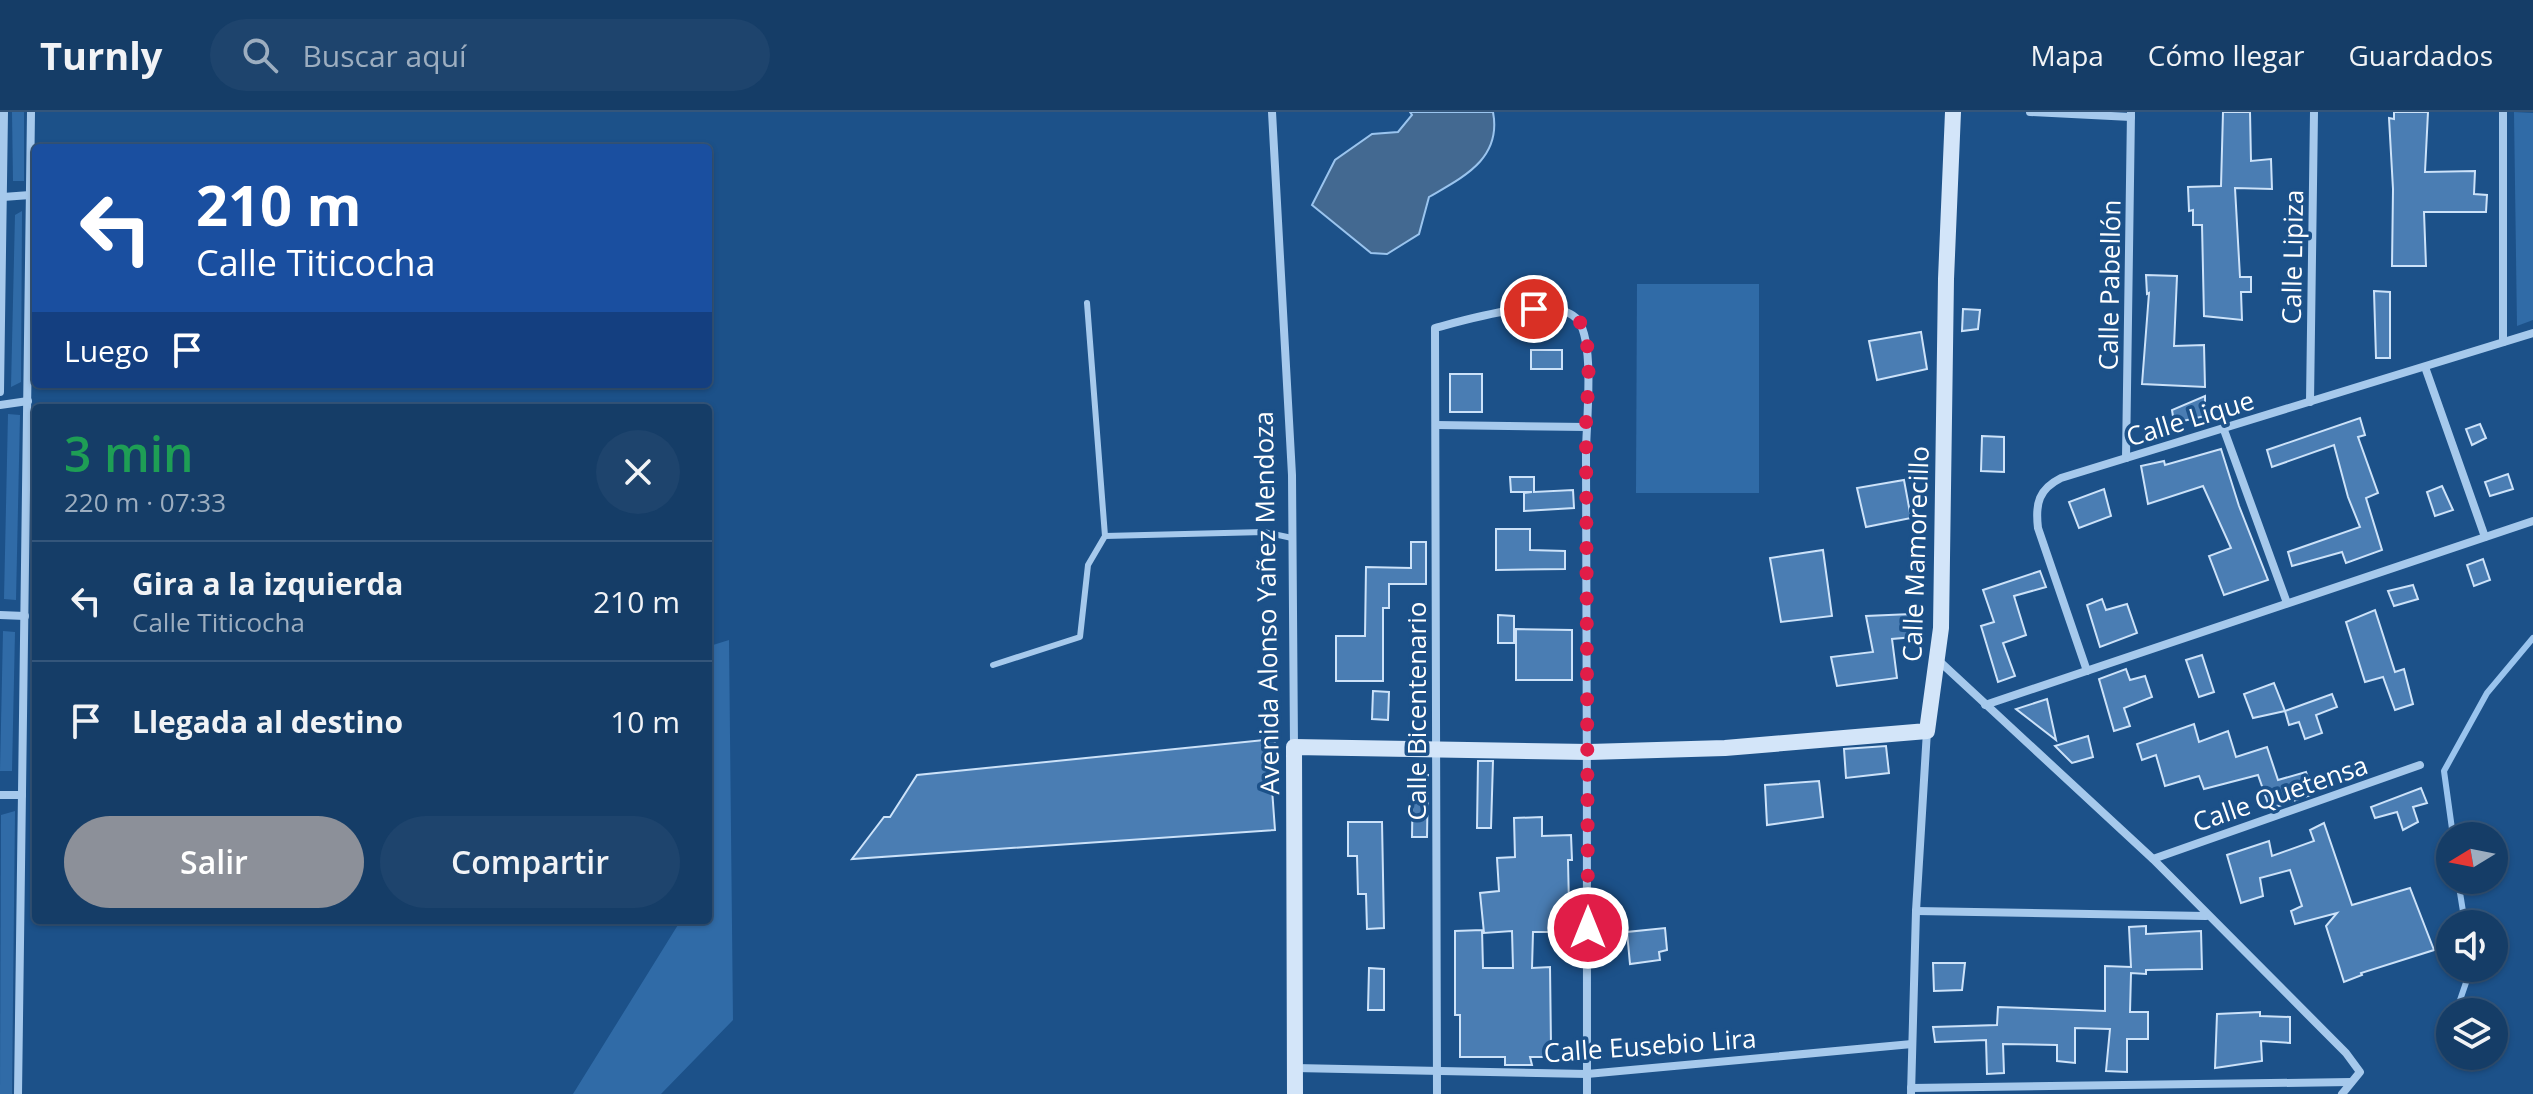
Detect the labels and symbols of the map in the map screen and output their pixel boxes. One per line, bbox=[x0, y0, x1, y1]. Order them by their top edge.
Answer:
street label: Calle Lipiza bbox=[2273, 189, 2311, 325]
street label: Calle Pabellón bbox=[2090, 199, 2128, 371]
pin bbox=[1500, 275, 1568, 343]
street label: Calle Lique bbox=[2122, 382, 2258, 454]
street label: Avenida Alonso Yañez Mendoza bbox=[1245, 411, 1287, 795]
street label: Calle Mamorecillo bbox=[1893, 446, 1937, 662]
street label: Calle Bicentenario bbox=[1398, 602, 1434, 820]
street label: Calle Quetensa bbox=[2188, 746, 2372, 840]
north arrow bbox=[2436, 822, 2508, 894]
position arrow bbox=[1546, 886, 1630, 970]
street label: Calle Eusebio Lira bbox=[1543, 1020, 1757, 1070]

